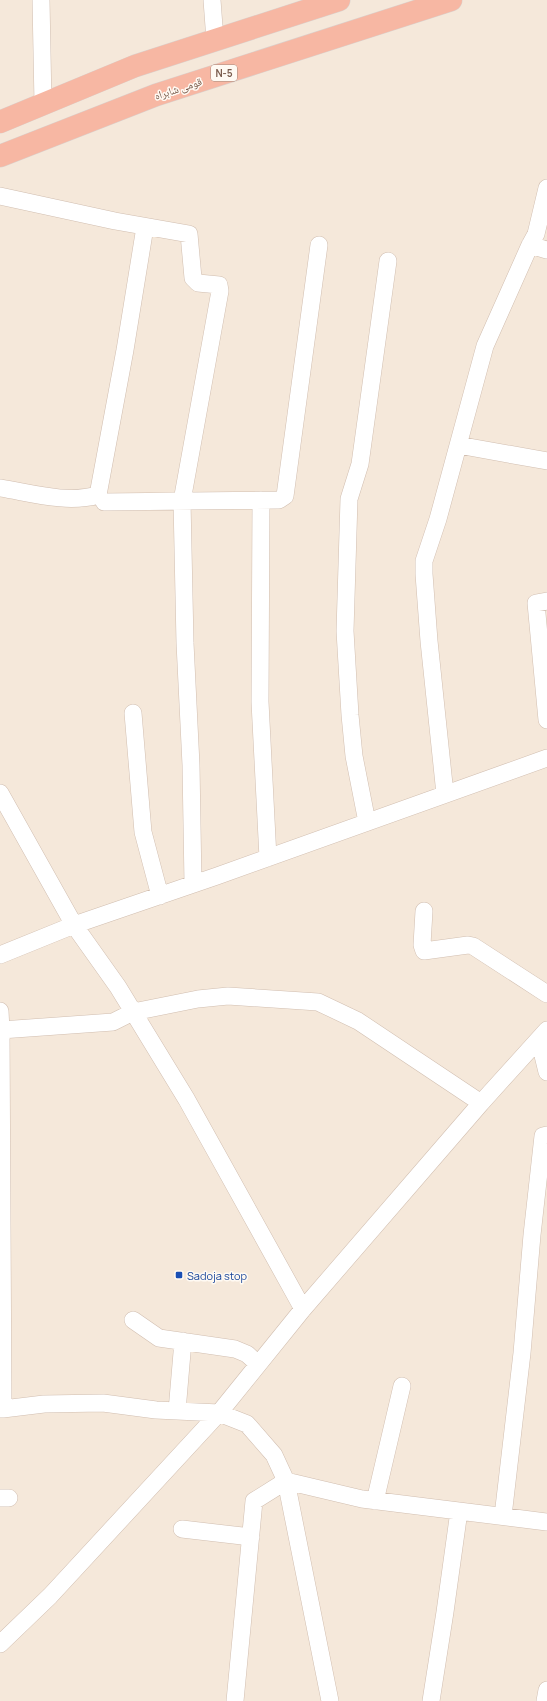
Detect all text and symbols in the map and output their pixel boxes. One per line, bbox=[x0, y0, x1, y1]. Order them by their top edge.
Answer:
road number: N-5 bbox=[211, 65, 237, 81]
street label: قومی شاہراہ bbox=[152, 73, 204, 103]
place label: Sadoja stop bbox=[187, 1268, 247, 1283]
marker: Sadoja stop bbox=[174, 1270, 184, 1280]

